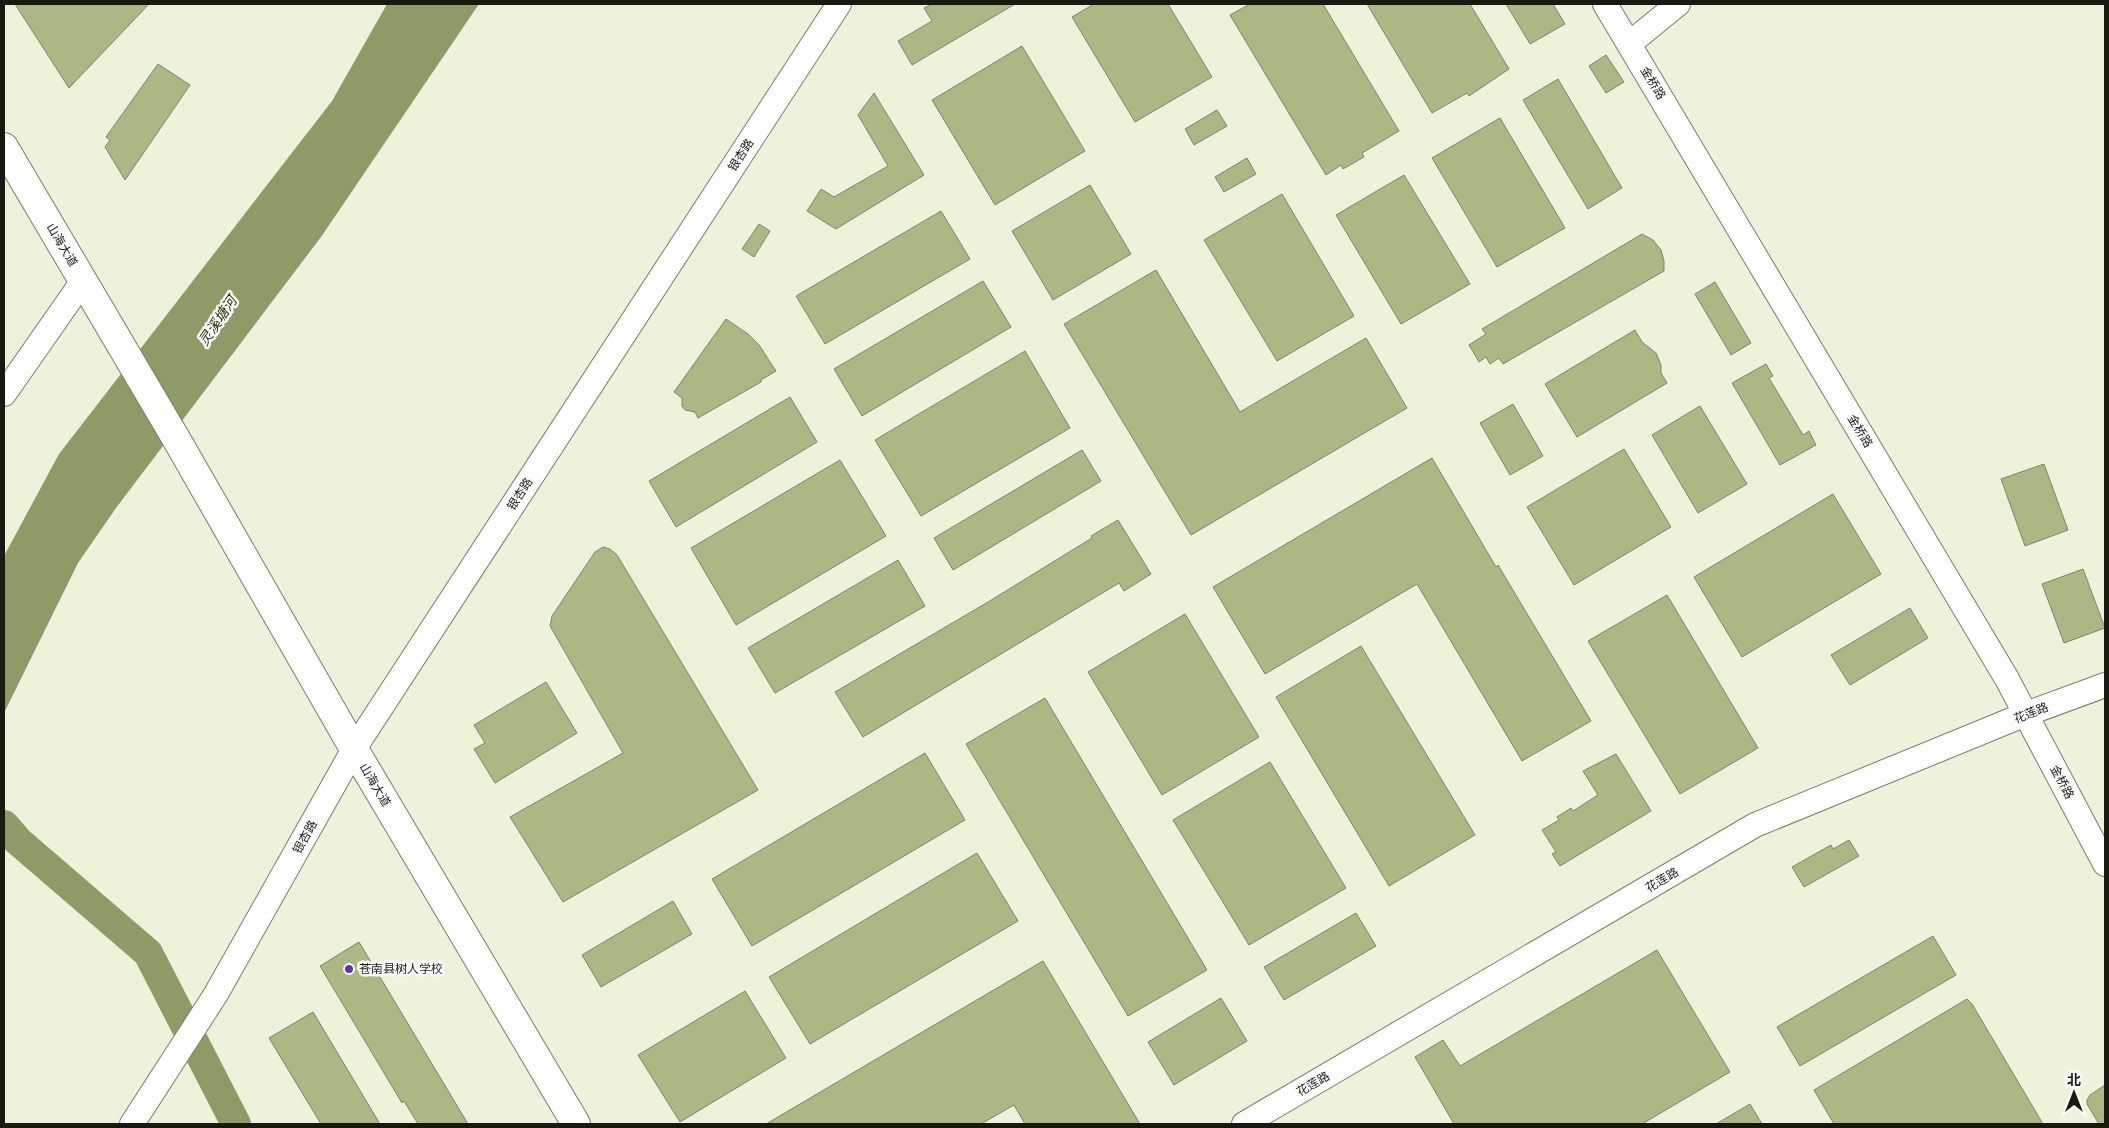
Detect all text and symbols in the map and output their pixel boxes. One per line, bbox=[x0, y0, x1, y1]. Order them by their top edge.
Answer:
street label: 金桥路 bbox=[1638, 64, 1668, 102]
street label: 银杏路 bbox=[725, 136, 757, 174]
street label: 山海大道 bbox=[44, 221, 80, 269]
water label: 灵溪塘河 bbox=[195, 291, 242, 349]
street label: 金桥路 bbox=[1845, 412, 1875, 450]
street label: 银杏路 bbox=[504, 475, 536, 513]
street label: 花莲路 bbox=[2012, 700, 2050, 726]
street label: 山海大道 bbox=[357, 761, 393, 809]
street label: 金桥路 bbox=[2047, 763, 2077, 801]
street label: 银杏路 bbox=[290, 818, 320, 856]
street label: 花莲路 bbox=[1643, 865, 1681, 895]
place label: 苍南县树人学校 bbox=[359, 962, 443, 976]
marker: 苍南县树人学校 bbox=[343, 963, 355, 975]
north arrow bbox=[2049, 1068, 2099, 1118]
street label: 花莲路 bbox=[1294, 1069, 1332, 1099]
text: 北 bbox=[2067, 1072, 2081, 1089]

